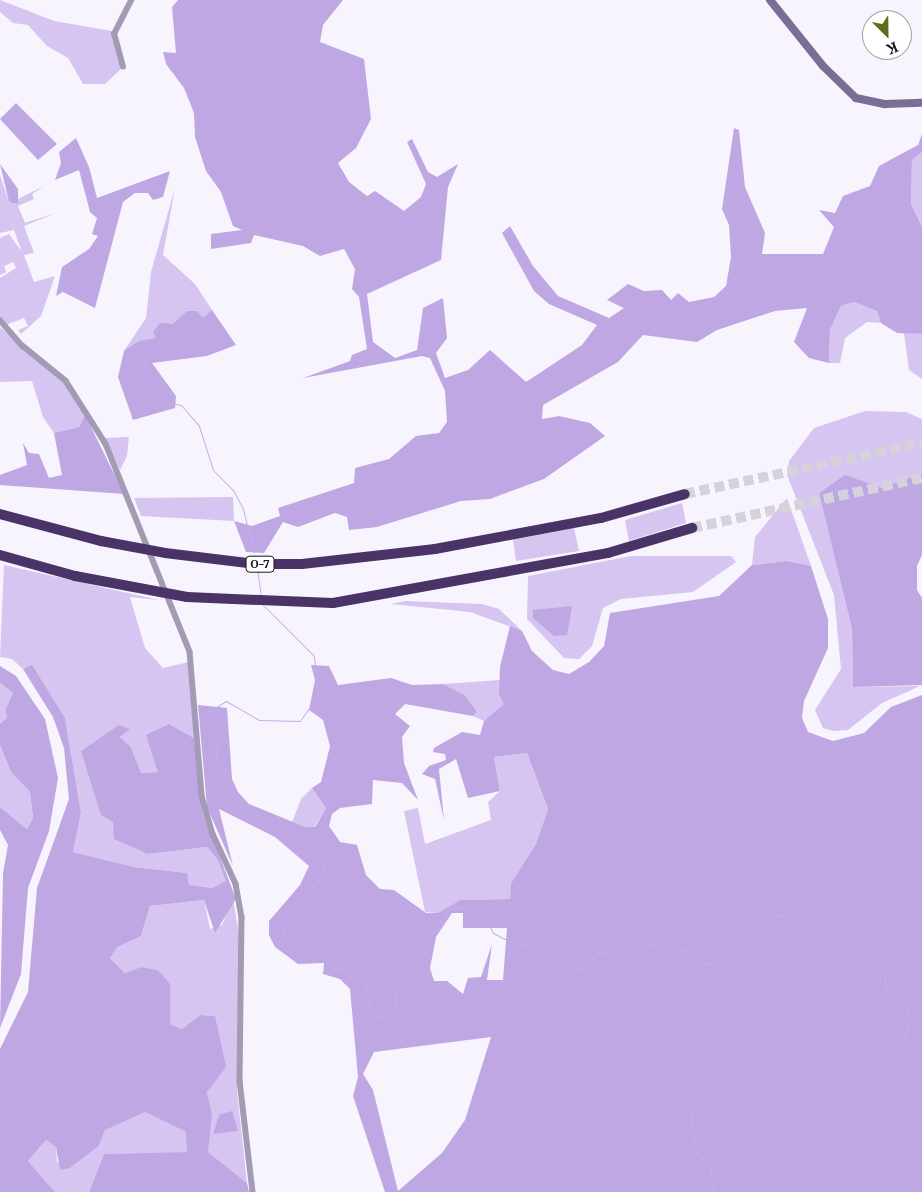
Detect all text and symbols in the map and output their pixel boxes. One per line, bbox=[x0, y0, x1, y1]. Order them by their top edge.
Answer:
north arrow bbox=[862, 10, 912, 60]
text: K bbox=[884, 38, 901, 58]
road number: O-7 bbox=[245, 556, 275, 572]

